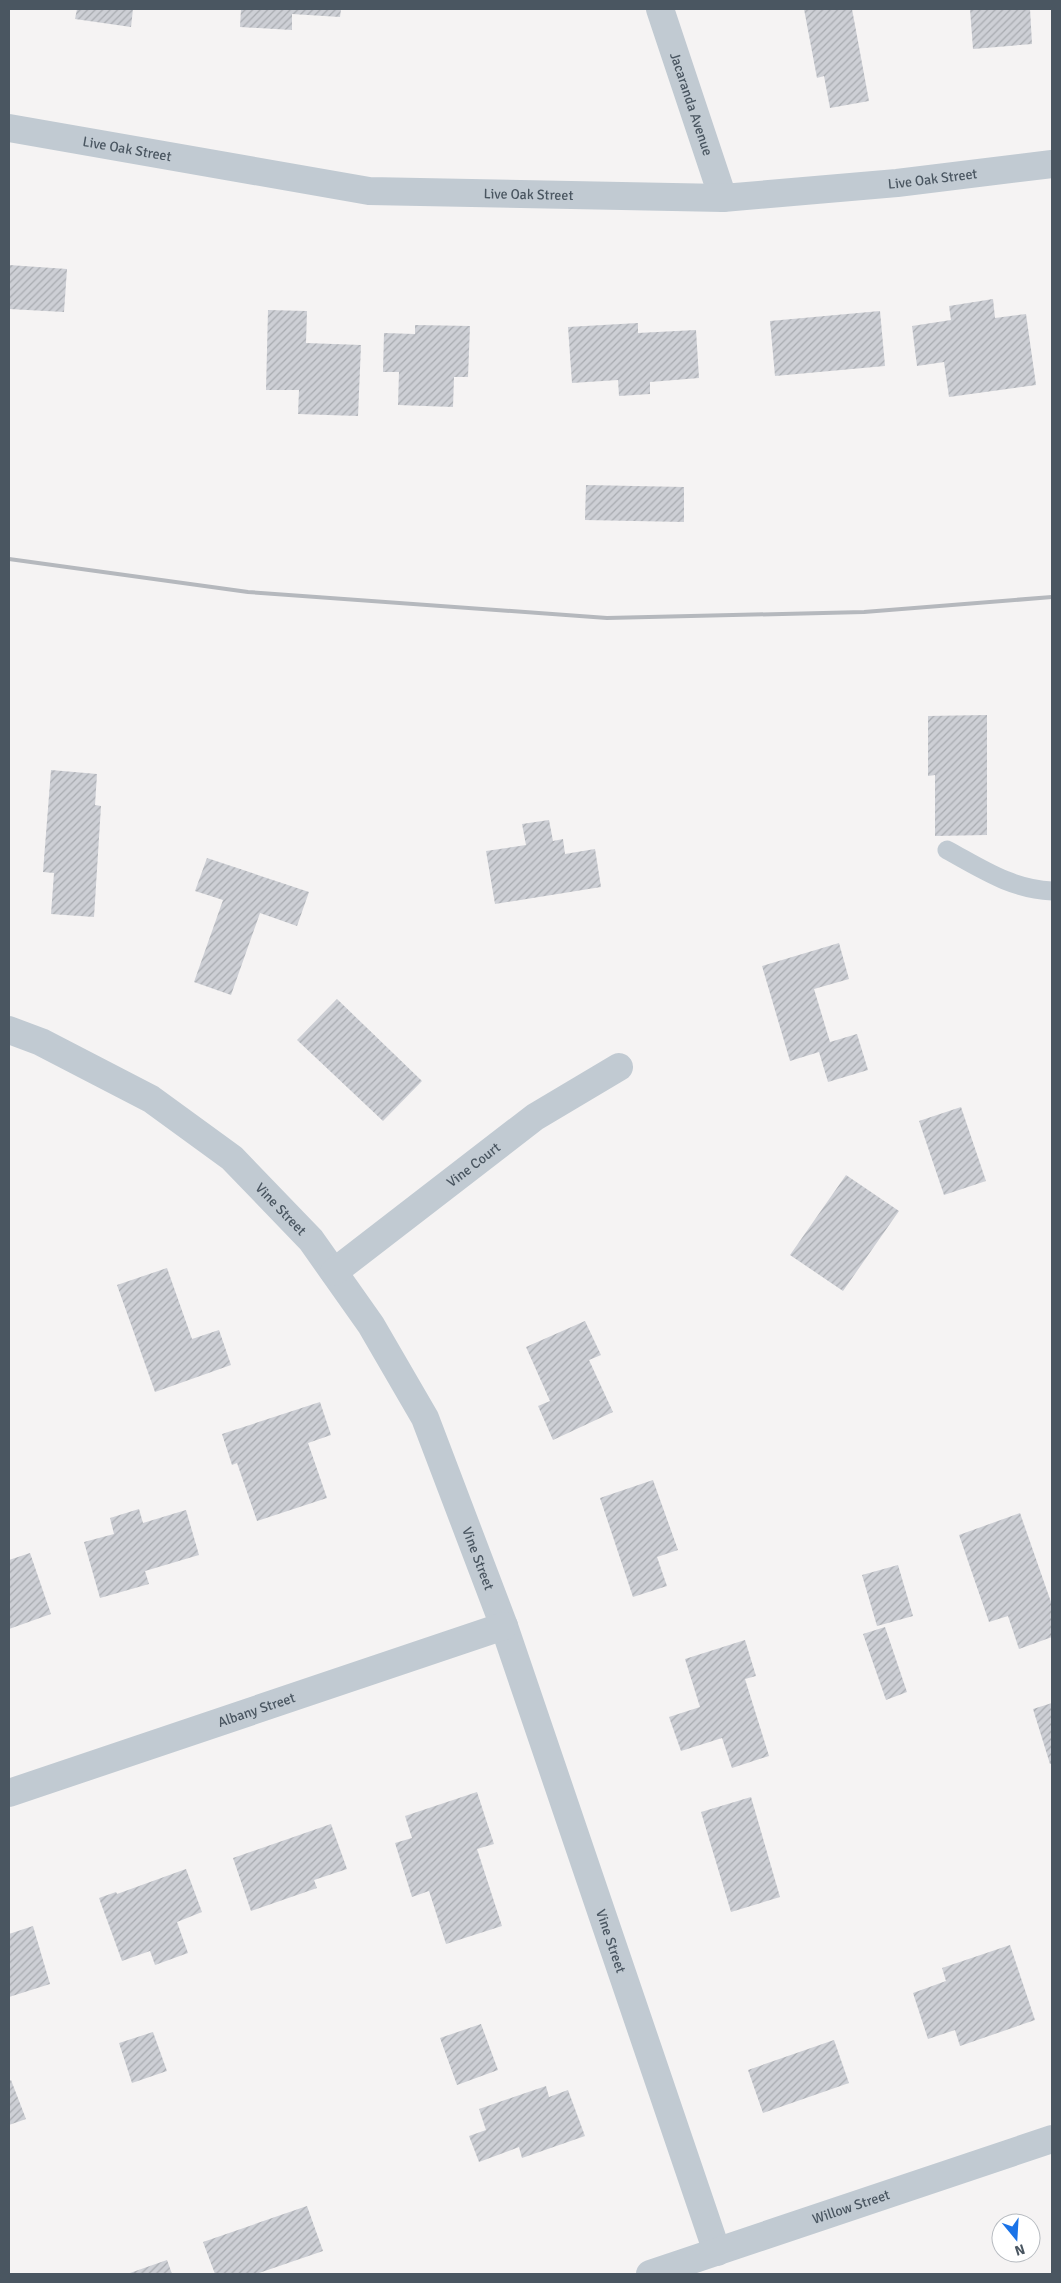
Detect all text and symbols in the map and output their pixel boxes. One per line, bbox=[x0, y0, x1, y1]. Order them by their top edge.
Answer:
street label: Jacaranda Avenue bbox=[666, 50, 716, 158]
street label: Live Oak Street bbox=[81, 133, 173, 165]
street label: Live Oak Street bbox=[887, 165, 978, 193]
street label: Live Oak Street bbox=[483, 185, 574, 204]
street label: Vine Court bbox=[443, 1139, 504, 1191]
street label: Vine Street bbox=[252, 1180, 310, 1239]
street label: Vine Street bbox=[458, 1525, 498, 1593]
street label: Albany Street bbox=[216, 1689, 297, 1731]
street label: Vine Street bbox=[592, 1907, 629, 1975]
street label: Willow Street bbox=[810, 2186, 892, 2228]
north arrow bbox=[991, 2213, 1041, 2263]
text: N bbox=[1013, 2240, 1027, 2259]

